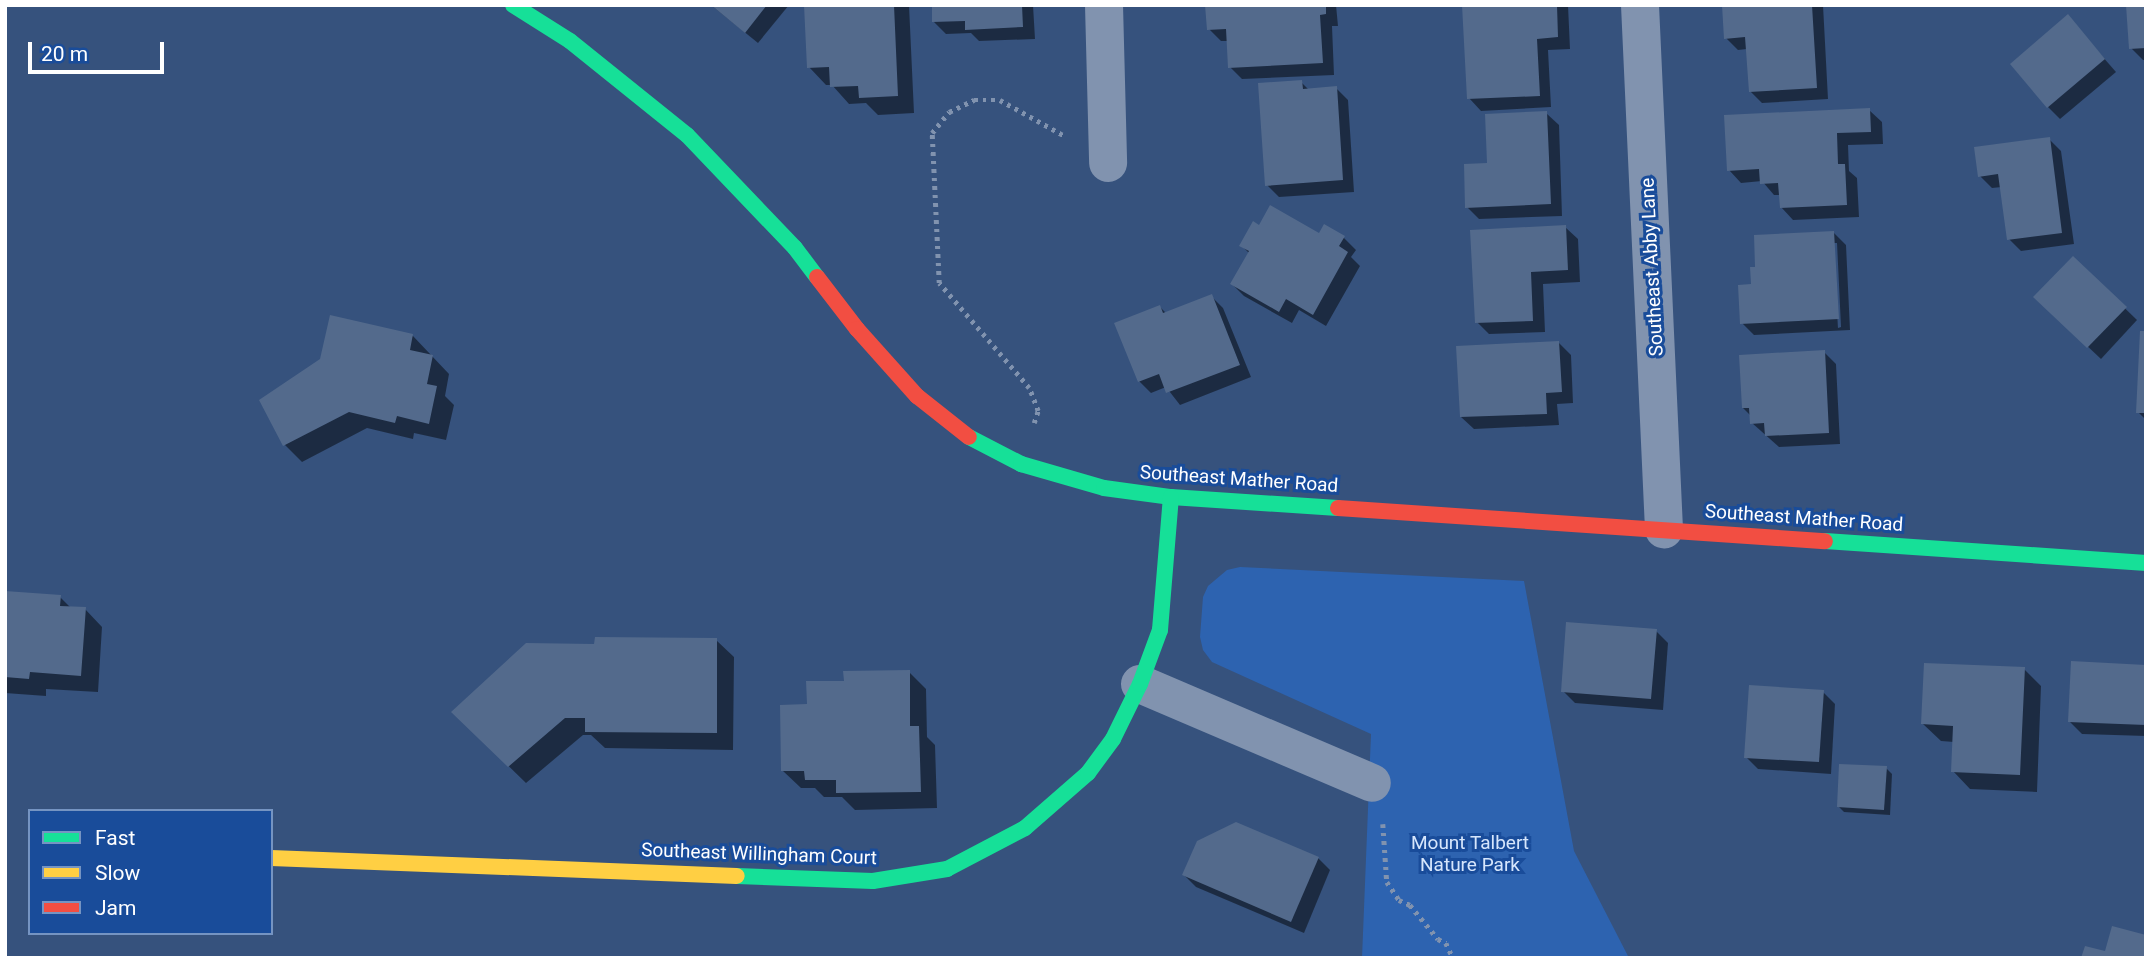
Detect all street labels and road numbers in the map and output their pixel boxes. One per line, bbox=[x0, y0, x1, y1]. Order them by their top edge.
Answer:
street label: Southeast Abby Lane bbox=[1636, 177, 1668, 357]
street label: Southeast Mather Road bbox=[1139, 461, 1339, 497]
street label: Southeast Mather Road bbox=[1704, 500, 1904, 536]
street label: Southeast Willingham Court bbox=[641, 838, 877, 870]

